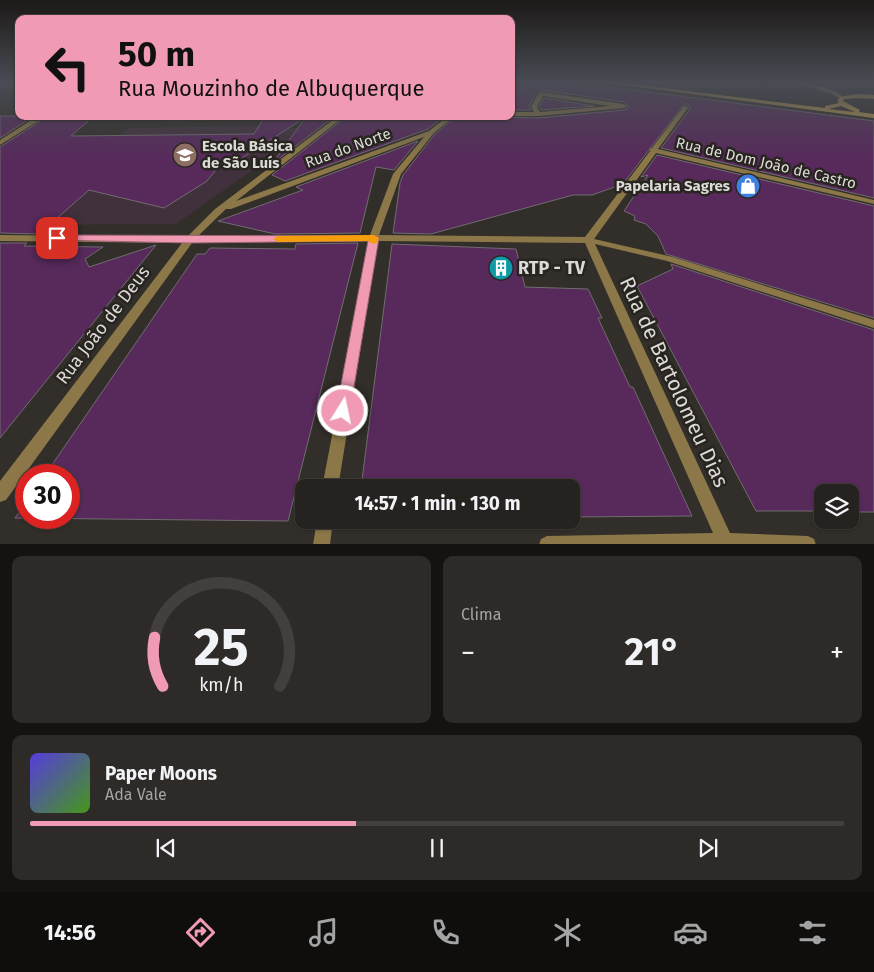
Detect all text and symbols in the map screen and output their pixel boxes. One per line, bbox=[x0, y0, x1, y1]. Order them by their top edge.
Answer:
text: 50 m bbox=[118, 33, 195, 75]
icon: left bbox=[35, 35, 100, 100]
text: Rua Mouzinho de Albuquerque bbox=[118, 75, 425, 102]
street label: Rua do Norte bbox=[303, 124, 393, 172]
street label: Rua de Dom João de Castro bbox=[674, 134, 858, 192]
place label: Escola Básica de São Luís bbox=[202, 137, 293, 172]
school or university icon: Escola Básica de São Luís bbox=[172, 142, 198, 168]
shop icon: Papelaria Sagres bbox=[735, 173, 761, 199]
place label: Papelaria Sagres bbox=[616, 177, 730, 195]
pin bbox=[36, 217, 78, 259]
icon: arrive bbox=[43, 224, 71, 252]
building icon: RTP - TV bbox=[488, 255, 514, 281]
place label: RTP - TV bbox=[518, 257, 586, 279]
street label: Rua João de Deus bbox=[51, 261, 155, 389]
street label: Rua de Bartolomeu Dias bbox=[614, 273, 734, 492]
position arrow bbox=[316, 384, 368, 436]
speed limit sign: 30 bbox=[15, 464, 80, 529]
map controls bbox=[814, 484, 859, 529]
button: layers bbox=[814, 484, 859, 529]
text: 14:57 · 1 min · 130 m bbox=[354, 492, 521, 515]
text: Clima bbox=[461, 605, 501, 624]
text: 25 bbox=[194, 616, 249, 679]
text: 21° bbox=[624, 629, 681, 675]
text: − bbox=[461, 636, 475, 669]
text: + bbox=[830, 636, 844, 669]
text: km/h bbox=[199, 674, 244, 696]
text: Paper Moons bbox=[105, 762, 217, 785]
text: Ada Vale bbox=[105, 785, 167, 804]
icon: previous bbox=[152, 834, 180, 862]
icon: pause bbox=[423, 834, 451, 862]
icon: next bbox=[694, 834, 722, 862]
icon: directions bbox=[183, 915, 218, 950]
icon: music bbox=[306, 915, 341, 950]
icon: phone bbox=[428, 915, 463, 950]
icon: climate bbox=[550, 915, 585, 950]
icon: car bbox=[673, 915, 708, 950]
icon: filters bbox=[795, 915, 830, 950]
text: 14:56 bbox=[44, 919, 96, 946]

